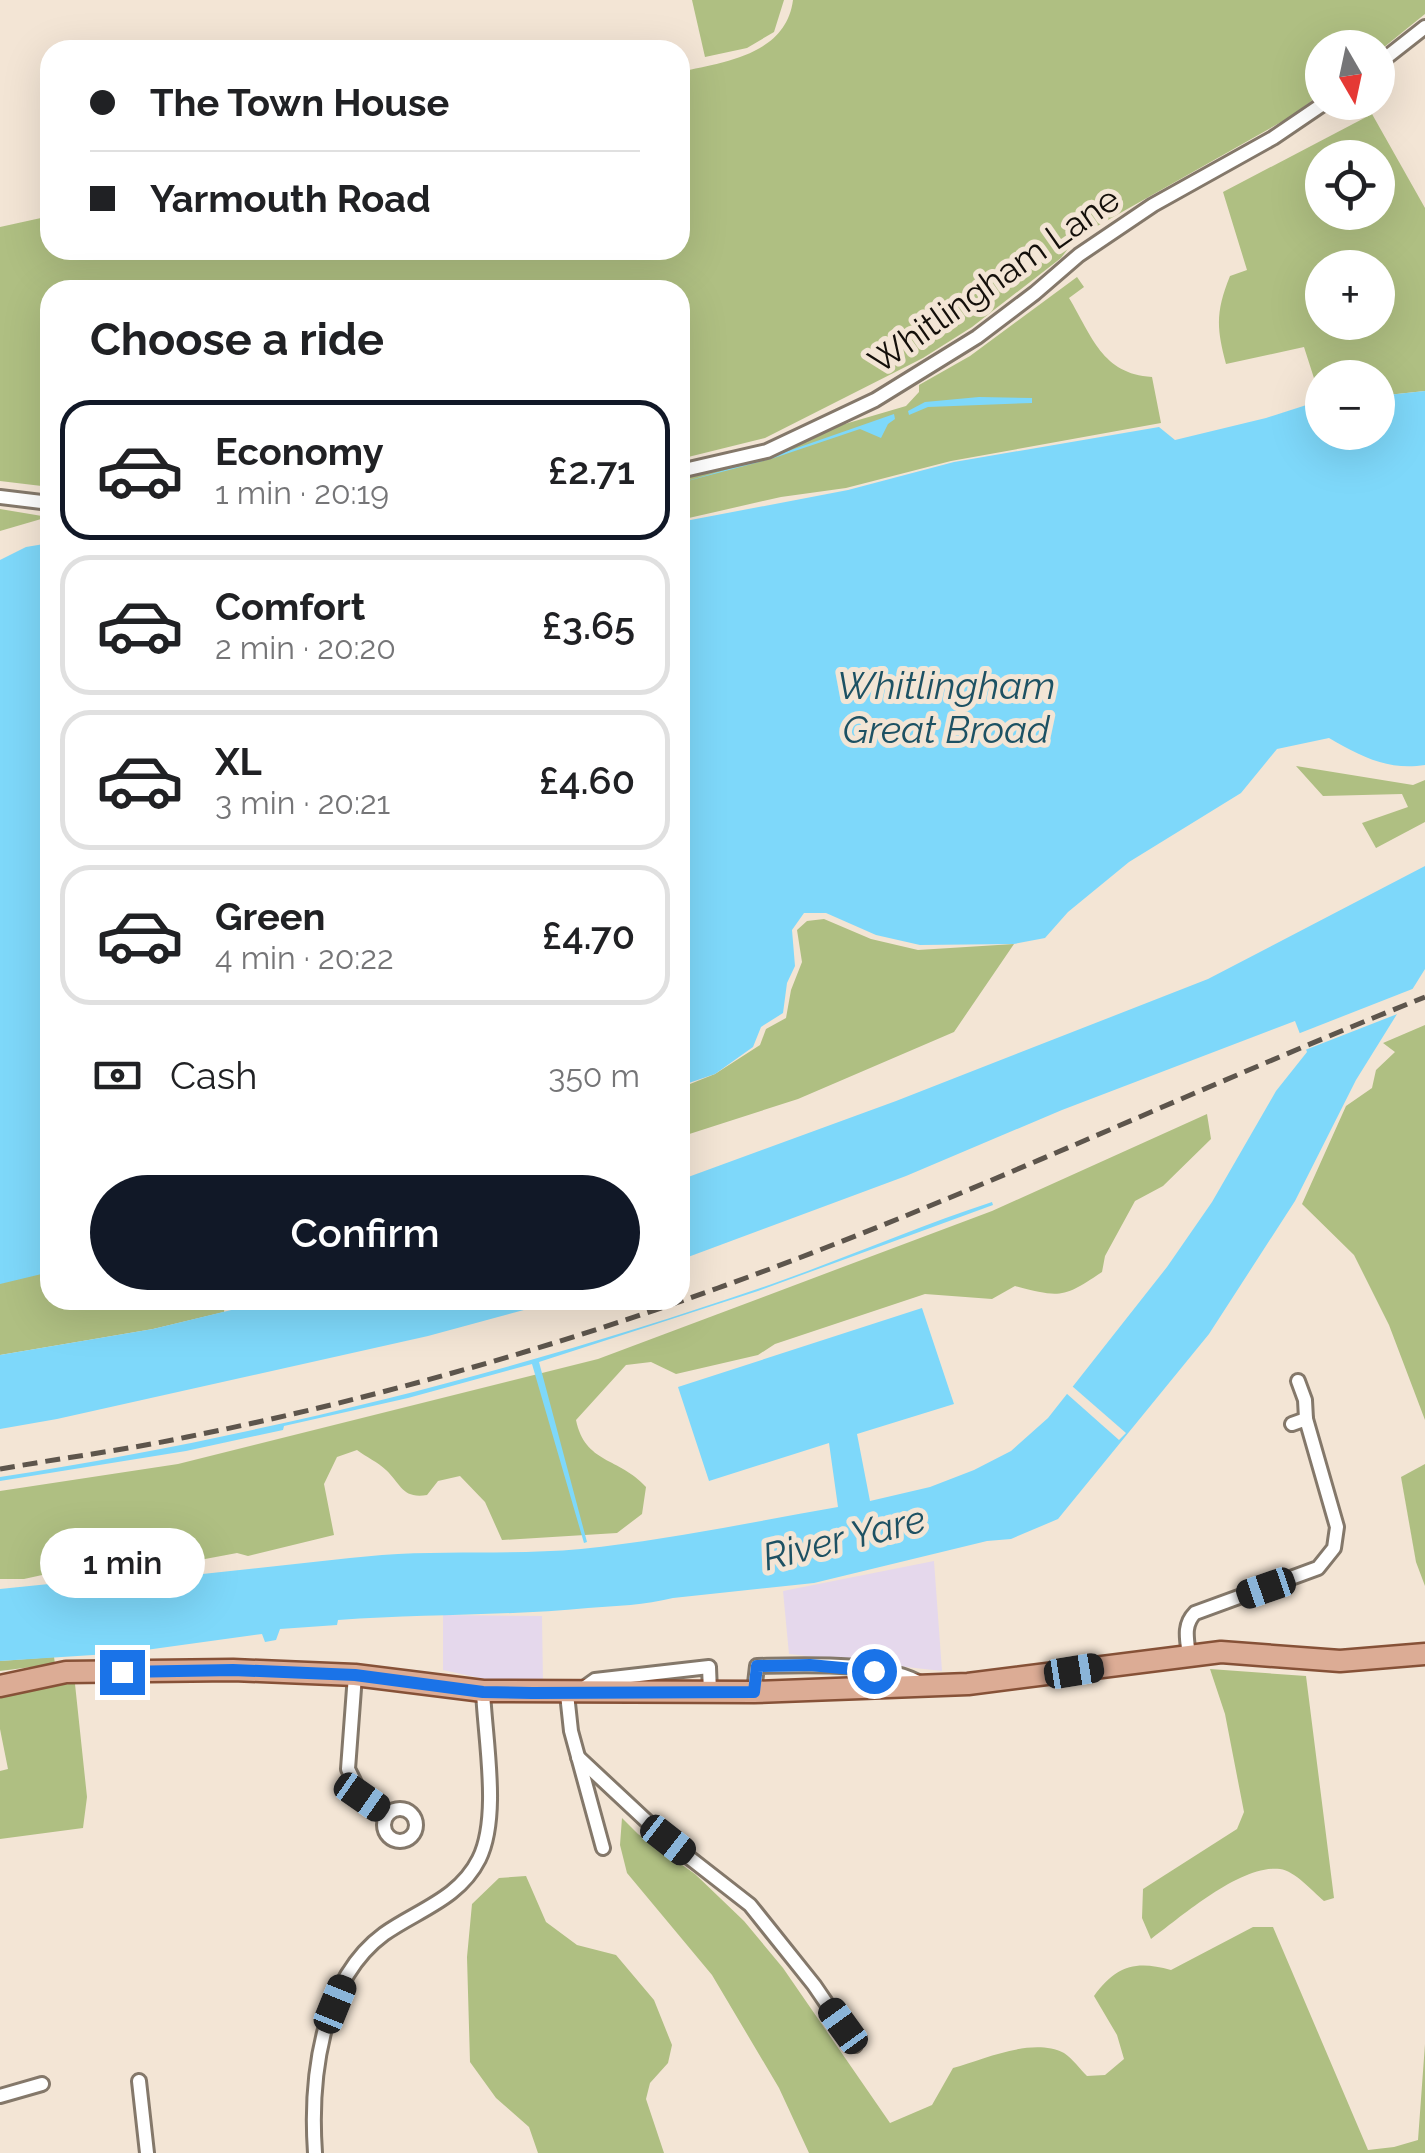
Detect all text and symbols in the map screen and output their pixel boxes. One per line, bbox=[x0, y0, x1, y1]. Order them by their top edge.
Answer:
north arrow bbox=[1305, 30, 1395, 120]
map controls bbox=[1305, 30, 1395, 450]
text: The Town House bbox=[150, 80, 449, 125]
button: locate bbox=[1305, 140, 1395, 230]
text: Yarmouth Road bbox=[150, 176, 431, 221]
street label: Whitlingham Lane bbox=[860, 178, 1127, 381]
button: + bbox=[1305, 250, 1395, 340]
text: Choose a ride bbox=[90, 313, 384, 366]
button: − bbox=[1305, 360, 1395, 450]
icon: car bbox=[95, 425, 185, 515]
text: Economy bbox=[215, 429, 384, 474]
text: £2.71 bbox=[548, 448, 635, 493]
text: 1 min · 20:19 bbox=[215, 474, 389, 511]
icon: car bbox=[95, 580, 185, 670]
text: Comfort bbox=[215, 584, 365, 629]
text: £3.65 bbox=[542, 603, 635, 648]
text: 2 min · 20:20 bbox=[215, 629, 396, 666]
water label: Whitlingham Great Broad bbox=[837, 663, 1055, 752]
icon: car bbox=[95, 735, 185, 825]
text: XL bbox=[215, 739, 262, 784]
text: £4.60 bbox=[539, 758, 635, 803]
text: 3 min · 20:21 bbox=[215, 784, 390, 821]
icon: car bbox=[95, 890, 185, 980]
text: Green bbox=[215, 894, 325, 939]
text: £4.70 bbox=[542, 913, 635, 958]
text: 4 min · 20:22 bbox=[215, 939, 394, 976]
icon: cash bbox=[90, 1048, 145, 1103]
text: Cash bbox=[170, 1053, 257, 1098]
text: 350 m bbox=[548, 1057, 640, 1094]
button: Confirm bbox=[90, 1175, 640, 1290]
water label: River Yare bbox=[758, 1496, 930, 1579]
callout: 1 min bbox=[39, 1527, 204, 1597]
text: 1 min bbox=[83, 1544, 162, 1581]
car bbox=[1233, 1564, 1299, 1612]
route start bbox=[852, 1649, 897, 1694]
route end bbox=[100, 1650, 145, 1695]
car bbox=[1042, 1651, 1106, 1691]
car bbox=[329, 1768, 395, 1826]
car bbox=[635, 1810, 701, 1870]
car bbox=[310, 1971, 360, 2037]
car bbox=[813, 1993, 873, 2059]

